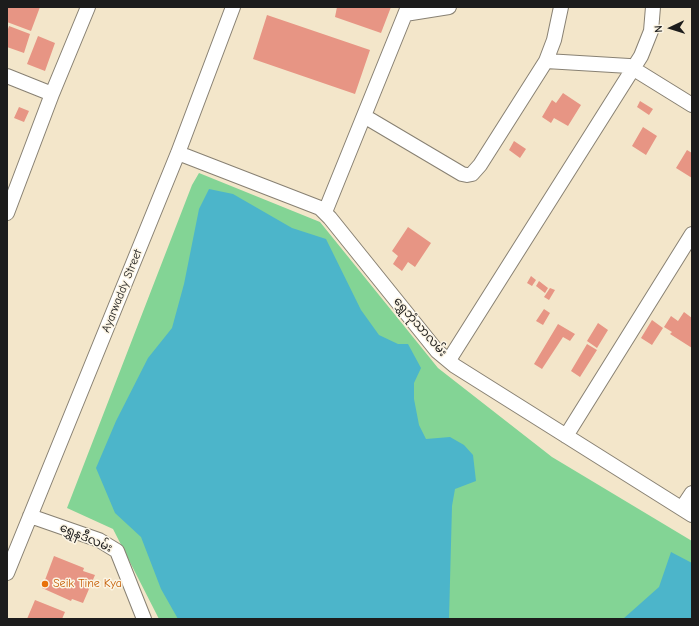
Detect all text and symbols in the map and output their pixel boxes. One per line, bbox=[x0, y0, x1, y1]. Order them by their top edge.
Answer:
north arrow bbox=[651, 8, 691, 48]
text: N bbox=[652, 25, 665, 33]
street label: Ayarwaddy Street bbox=[99, 247, 145, 335]
street label: ရွှေဘုံသာလမ်း bbox=[390, 294, 450, 360]
street label: ရွှေနဒီလမ်း bbox=[57, 520, 115, 556]
place label: Seik Tine Kya bbox=[53, 577, 122, 591]
marker: Seik Tine Kya bbox=[40, 579, 50, 589]

